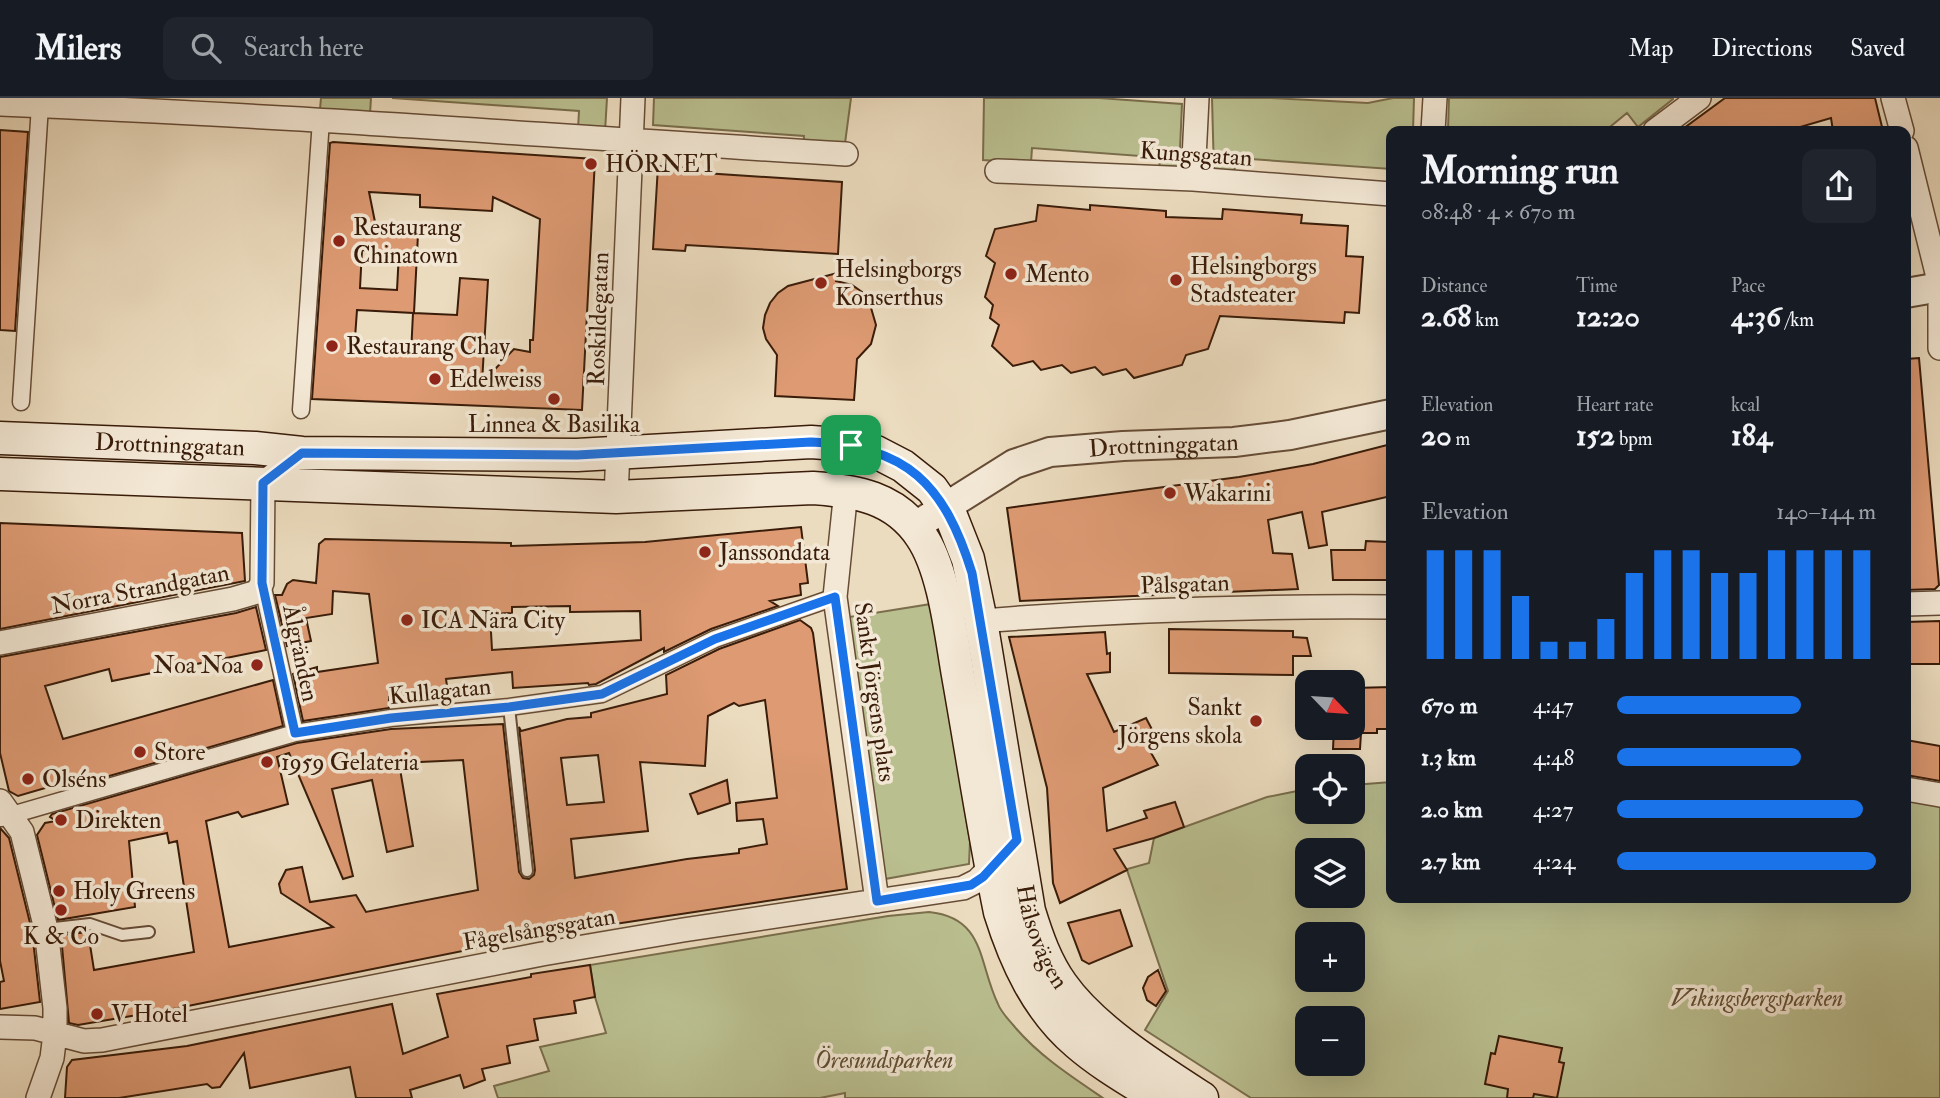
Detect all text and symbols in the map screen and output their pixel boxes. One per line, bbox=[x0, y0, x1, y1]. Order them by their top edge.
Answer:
search box bbox=[163, 17, 653, 80]
text: Milers bbox=[35, 28, 121, 69]
icon: search bbox=[187, 29, 225, 67]
text: Search here bbox=[243, 32, 364, 64]
text: Map bbox=[1628, 33, 1673, 64]
text: Directions bbox=[1711, 33, 1812, 64]
text: Saved bbox=[1850, 33, 1905, 64]
street label: Kungsgatan bbox=[1139, 135, 1253, 174]
text: Morning run bbox=[1421, 147, 1619, 195]
place label: HÖRNET bbox=[605, 149, 718, 180]
button: share bbox=[1802, 149, 1876, 223]
marker: HÖRNET bbox=[583, 156, 599, 172]
text: 08:48 · 4 × 670 m bbox=[1421, 197, 1575, 226]
place label: Restaurang Chinatown bbox=[353, 212, 463, 271]
marker: Restaurang Chinatown bbox=[331, 233, 347, 249]
street label: Roskildegatan bbox=[581, 251, 616, 387]
place label: Helsingborgs Stadsteater bbox=[1190, 251, 1317, 310]
place label: Helsingborgs Konserthus bbox=[835, 254, 962, 313]
place label: Mento bbox=[1025, 259, 1089, 290]
marker: Mento bbox=[1003, 266, 1019, 282]
marker: Helsingborgs Stadsteater bbox=[1168, 272, 1184, 288]
text: Distance bbox=[1421, 274, 1487, 298]
text: Time bbox=[1576, 274, 1618, 298]
text: Pace bbox=[1731, 274, 1765, 298]
marker: Helsingborgs Konserthus bbox=[813, 275, 829, 291]
text: 2.68 bbox=[1421, 298, 1471, 335]
text: 12:20 bbox=[1576, 298, 1640, 335]
text: 4:36 bbox=[1731, 298, 1781, 335]
text: km bbox=[1471, 308, 1499, 332]
text: /km bbox=[1781, 308, 1814, 332]
place label: Restaurang Chay bbox=[346, 331, 510, 362]
marker: Restaurang Chay bbox=[324, 338, 340, 354]
place label: Edelweiss bbox=[449, 364, 542, 395]
marker: Edelweiss bbox=[427, 371, 443, 387]
marker: Linnea & Basilika bbox=[546, 391, 562, 407]
text: Elevation bbox=[1421, 393, 1493, 417]
text: Heart rate bbox=[1576, 393, 1653, 417]
text: kcal bbox=[1731, 393, 1760, 417]
place label: Linnea & Basilika bbox=[468, 409, 641, 440]
pin bbox=[821, 415, 881, 475]
text: 20 bbox=[1421, 417, 1452, 454]
text: 152 bbox=[1576, 417, 1615, 454]
text: 184 bbox=[1731, 417, 1772, 454]
icon: arrive bbox=[832, 426, 870, 464]
street label: Drottninggatan bbox=[94, 427, 246, 464]
street label: Drottninggatan bbox=[1087, 427, 1239, 465]
text: m bbox=[1452, 427, 1470, 451]
text: bpm bbox=[1615, 427, 1653, 451]
place label: Wakarini bbox=[1183, 478, 1271, 509]
marker: Wakarini bbox=[1162, 485, 1178, 501]
text: Elevation bbox=[1421, 497, 1509, 526]
text: 140–144 m bbox=[1776, 497, 1876, 526]
place label: Janssondata bbox=[718, 537, 831, 568]
marker: Janssondata bbox=[697, 544, 713, 560]
street label: Norra Strandgatan bbox=[48, 557, 232, 622]
street label: Pålsgatan bbox=[1140, 567, 1230, 602]
street label: Ålgränden bbox=[275, 600, 327, 705]
street label: Sankt Jörgens plats bbox=[847, 600, 902, 784]
place label: ICA Nära City bbox=[421, 605, 565, 636]
marker: ICA Nära City bbox=[399, 612, 415, 628]
place label: Noa Noa bbox=[153, 650, 244, 681]
marker: Noa Noa bbox=[249, 657, 265, 673]
north arrow bbox=[1295, 670, 1365, 740]
map controls bbox=[1295, 670, 1365, 1076]
street label: Kullagatan bbox=[387, 671, 493, 712]
text: 670 m bbox=[1421, 691, 1478, 720]
text: 4:47 bbox=[1533, 691, 1574, 720]
place label: Sankt Jörgens skola bbox=[1117, 692, 1243, 751]
marker: Sankt Jörgens skola bbox=[1248, 713, 1264, 729]
place label: Store bbox=[154, 737, 206, 768]
text: 1.3 km bbox=[1421, 743, 1476, 772]
text: 4:48 bbox=[1533, 743, 1574, 772]
marker: Store bbox=[132, 744, 148, 760]
place label: 1959 Gelateria bbox=[281, 747, 420, 778]
marker: 1959 Gelateria bbox=[259, 754, 275, 770]
button: locate bbox=[1295, 754, 1365, 824]
place label: Olséns bbox=[42, 764, 106, 795]
marker: Olséns bbox=[20, 771, 36, 787]
text: 2.0 km bbox=[1421, 795, 1483, 824]
text: 4:27 bbox=[1533, 795, 1573, 824]
place label: Direkten bbox=[75, 805, 161, 836]
marker: Direkten bbox=[53, 812, 69, 828]
button: layers bbox=[1295, 838, 1365, 908]
text: 2.7 km bbox=[1421, 847, 1480, 876]
text: 4:24 bbox=[1533, 847, 1575, 876]
place label: Holy Greens bbox=[73, 876, 195, 907]
street label: Hälsovägen bbox=[1009, 882, 1075, 995]
marker: Holy Greens bbox=[51, 883, 67, 899]
street label: Fågelsångsgatan bbox=[460, 901, 618, 958]
marker: K & Co bbox=[53, 902, 69, 918]
place label: K & Co bbox=[23, 921, 99, 952]
button: + bbox=[1295, 922, 1365, 992]
park label: Vikingsbergsparken bbox=[1671, 983, 1843, 1014]
place label: V Hotel bbox=[111, 999, 188, 1030]
marker: V Hotel bbox=[89, 1006, 105, 1022]
button: − bbox=[1295, 1006, 1365, 1076]
park label: Öresundsparken bbox=[815, 1045, 953, 1076]

